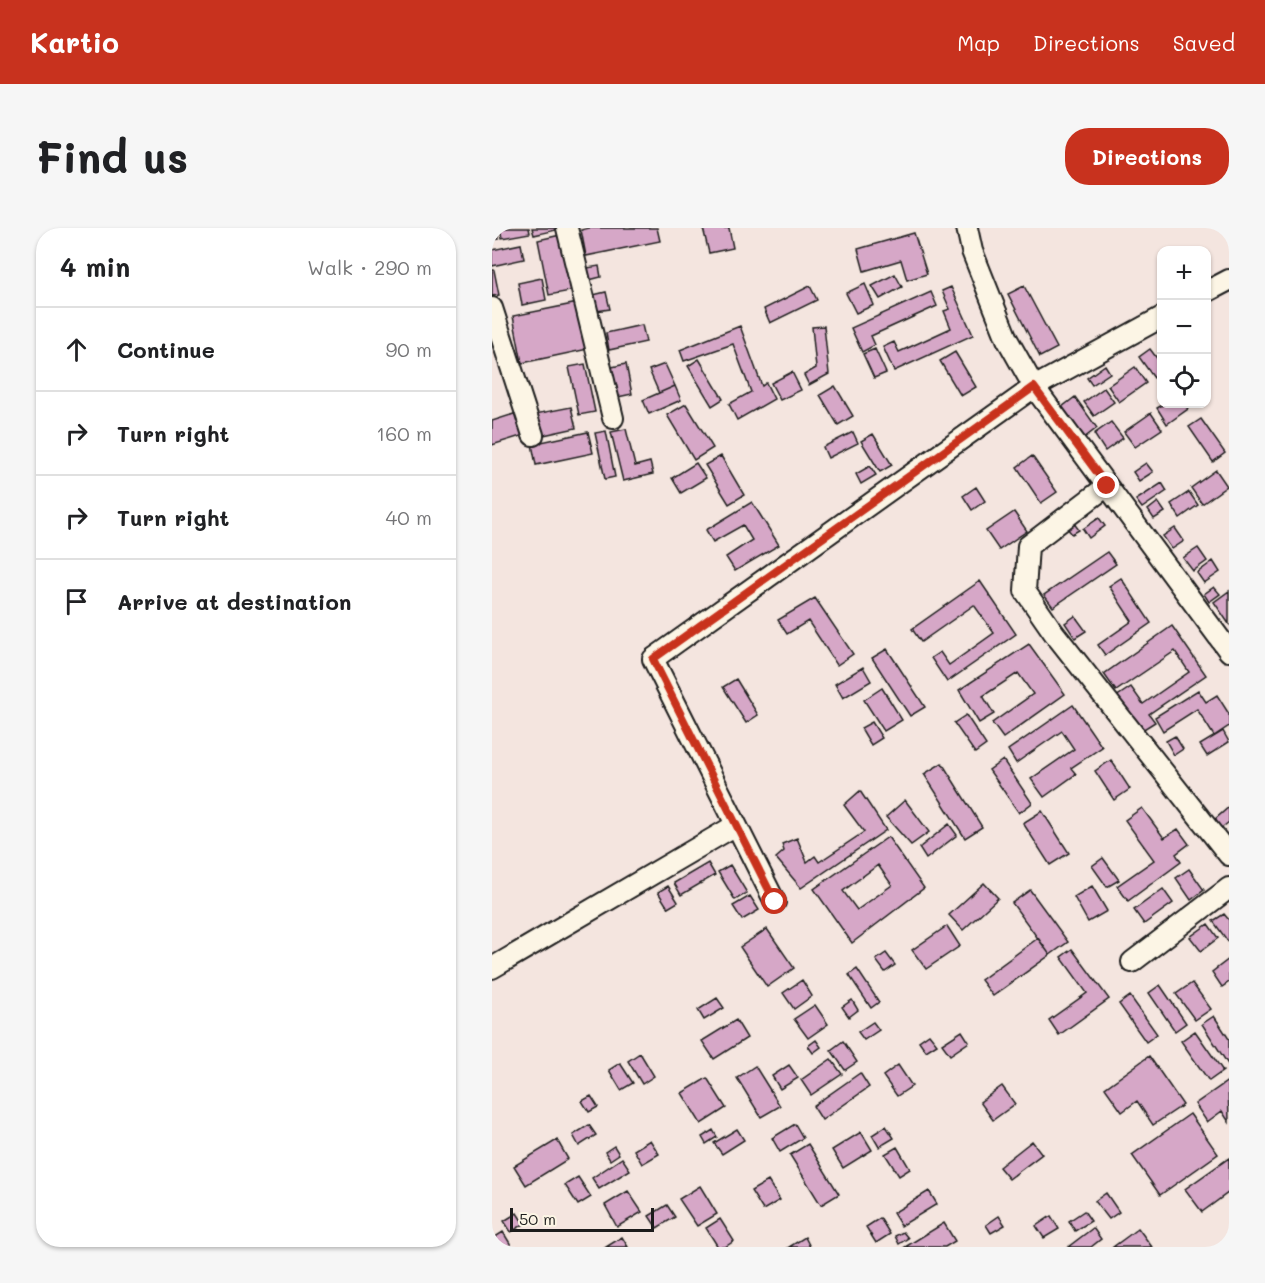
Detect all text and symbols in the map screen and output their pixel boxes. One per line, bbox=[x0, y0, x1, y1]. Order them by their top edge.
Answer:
text: Kartio bbox=[30, 24, 119, 60]
text: Map bbox=[957, 29, 1000, 56]
text: Directions bbox=[1033, 29, 1140, 56]
text: Saved bbox=[1173, 29, 1235, 56]
button: Directions bbox=[1065, 128, 1229, 185]
text: Find us bbox=[36, 129, 188, 184]
map controls bbox=[1157, 246, 1211, 408]
button: + bbox=[1157, 246, 1211, 300]
text: 4 min bbox=[60, 250, 130, 284]
text: Walk · 290 m bbox=[307, 254, 432, 280]
button: − bbox=[1157, 300, 1211, 354]
icon: ahead bbox=[60, 333, 93, 366]
text: Continue bbox=[117, 335, 215, 364]
text: 90 m bbox=[386, 336, 432, 362]
button: locate bbox=[1157, 354, 1211, 408]
icon: right bbox=[60, 417, 93, 450]
text: Turn right bbox=[117, 419, 229, 448]
text: 160 m bbox=[376, 420, 432, 446]
route end bbox=[1093, 472, 1119, 498]
icon: right bbox=[60, 501, 93, 534]
text: Turn right bbox=[117, 503, 229, 532]
text: 40 m bbox=[386, 504, 432, 530]
icon: arrive bbox=[60, 585, 93, 618]
text: Arrive at destination bbox=[117, 587, 352, 616]
route start bbox=[761, 888, 787, 914]
scale bar bbox=[510, 1205, 654, 1232]
text: 50 m bbox=[519, 1208, 556, 1229]

